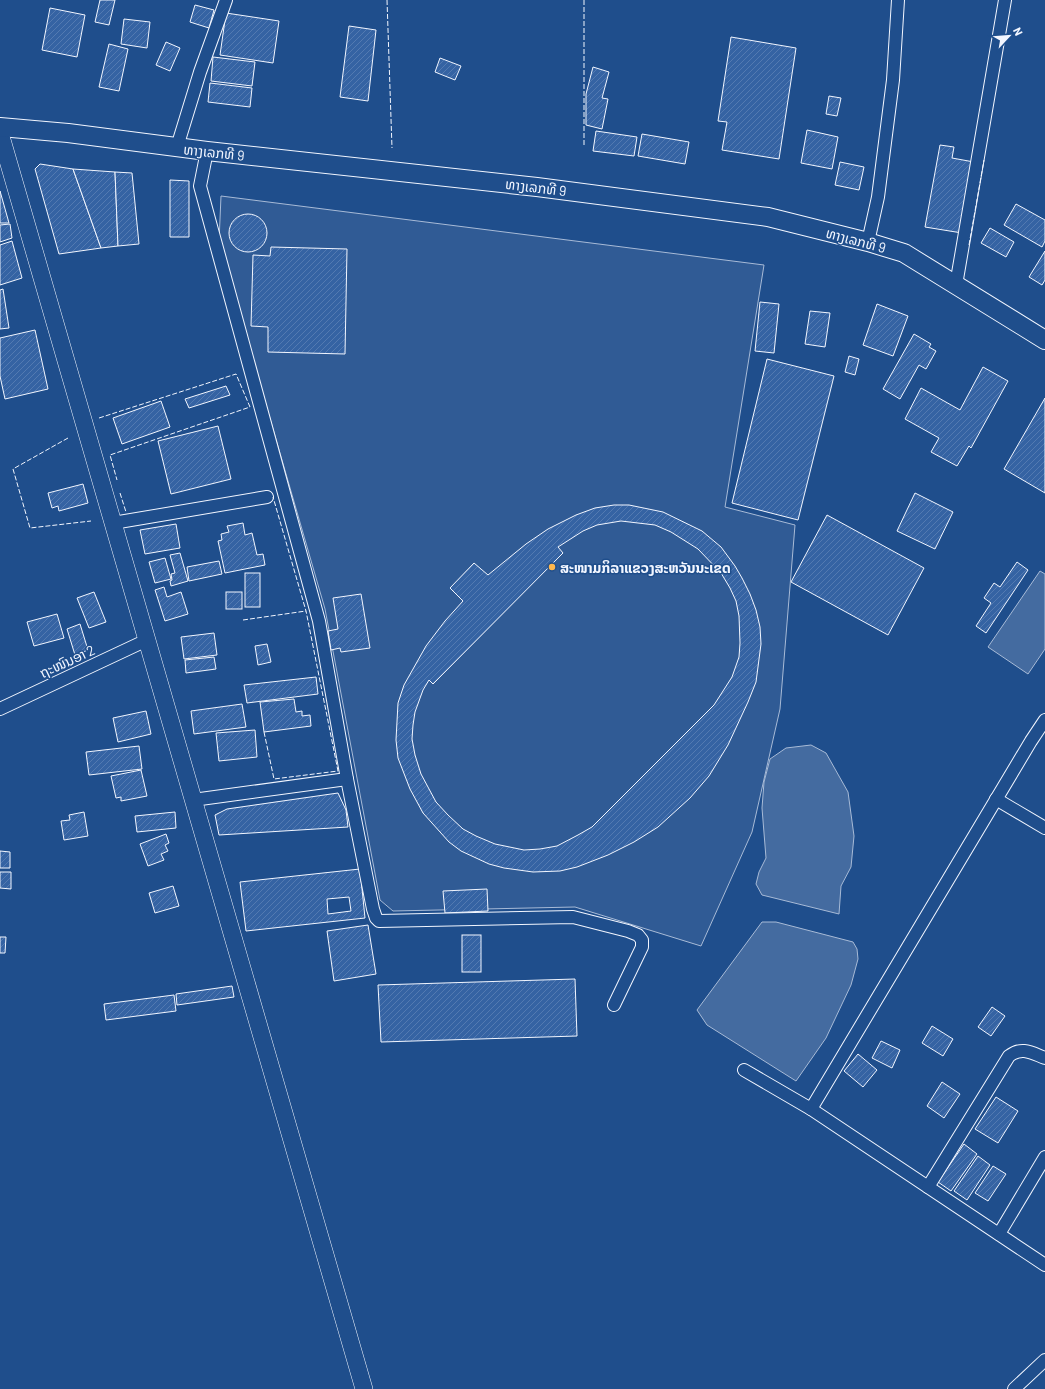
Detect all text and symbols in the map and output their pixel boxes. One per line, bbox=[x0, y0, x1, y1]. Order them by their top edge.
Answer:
north arrow bbox=[989, 16, 1029, 56]
text: N bbox=[1011, 25, 1026, 38]
street label: ທາງເລກທີ 9 bbox=[183, 140, 245, 164]
street label: ທາງເລກທີ 9 bbox=[504, 175, 568, 199]
street label: ທາງເລກທີ 9 bbox=[824, 224, 888, 256]
place label: ສະໜາມກິລາແຂວງສະຫວັນນະເຂດ bbox=[560, 559, 731, 576]
marker: ສະໜາມກິລາແຂວງສະຫວັນນະເຂດ bbox=[547, 562, 557, 572]
street label: ຖະໜົນອາ 2 bbox=[37, 641, 97, 681]

